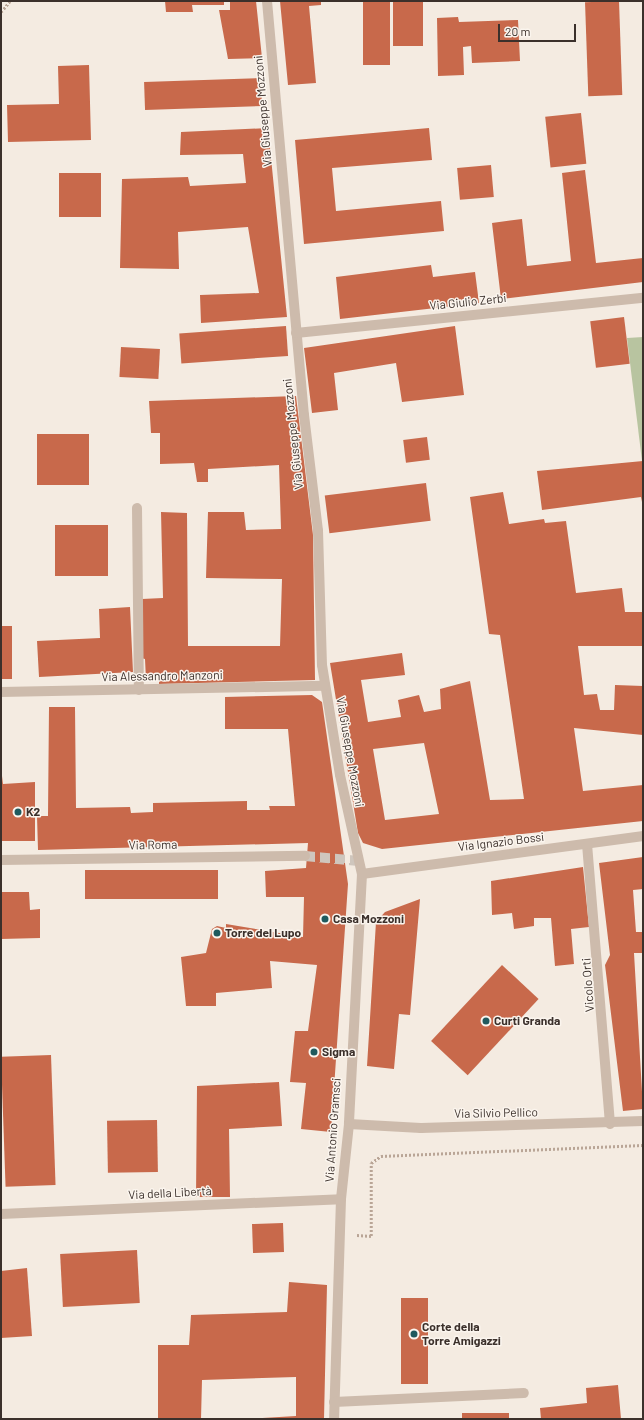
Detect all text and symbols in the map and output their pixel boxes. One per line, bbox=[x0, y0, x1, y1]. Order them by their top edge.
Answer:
scale bar bbox=[500, 16, 578, 42]
text: 20 m bbox=[505, 24, 531, 38]
street label: Via Giuseppe Mozzoni bbox=[251, 55, 275, 167]
street label: Via Giulio Zerbi bbox=[429, 291, 507, 313]
street label: Via Giuseppe Mozzoni bbox=[280, 378, 306, 490]
street label: Via Alessandro Manzoni bbox=[101, 668, 223, 684]
street label: Via Giuseppe Mozzoni bbox=[333, 696, 367, 808]
place label: K2 bbox=[26, 805, 40, 819]
marker: K2 bbox=[13, 807, 23, 817]
street label: Via Ignazio Bossi bbox=[457, 830, 545, 854]
street label: Via Roma bbox=[129, 837, 177, 853]
place label: Casa Mozzoni bbox=[333, 912, 404, 926]
marker: Casa Mozzoni bbox=[320, 914, 330, 924]
place label: Torre del Lupo bbox=[225, 926, 301, 940]
marker: Torre del Lupo bbox=[212, 928, 222, 938]
street label: Vicolo Orti bbox=[579, 958, 597, 1012]
place label: Curti Granda bbox=[494, 1014, 560, 1028]
marker: Curti Granda bbox=[481, 1016, 491, 1026]
place label: Sigma bbox=[322, 1045, 355, 1059]
marker: Sigma bbox=[309, 1047, 319, 1057]
street label: Via Antonio Gramsci bbox=[322, 1077, 344, 1183]
street label: Via Silvio Pellico bbox=[454, 1105, 538, 1121]
street label: Via della Libertà bbox=[128, 1184, 212, 1202]
place label: Corte della Torre Amigazzi bbox=[422, 1320, 501, 1348]
marker: Corte della Torre Amigazzi bbox=[409, 1329, 419, 1339]

